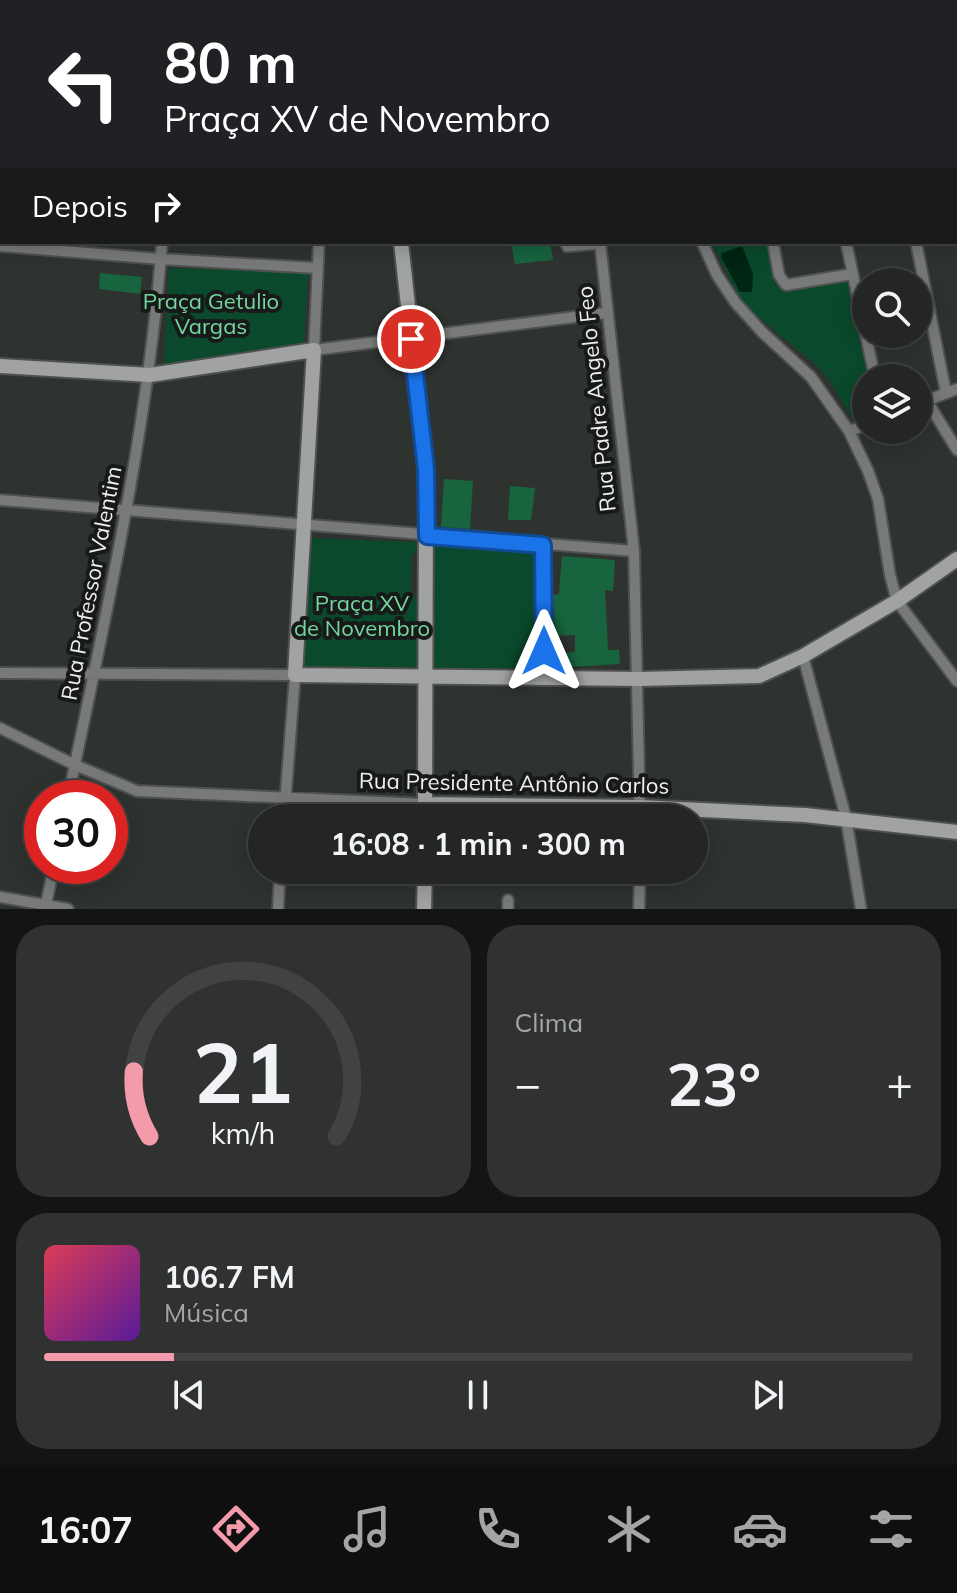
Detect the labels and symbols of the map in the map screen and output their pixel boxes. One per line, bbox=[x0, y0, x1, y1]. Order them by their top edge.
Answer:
street label: Rua Padre Angelo Feo bbox=[570, 285, 622, 513]
park label: Praça Getulio Vargas bbox=[143, 287, 279, 340]
pin bbox=[377, 305, 445, 373]
street label: Rua Professor Valentim bbox=[55, 463, 127, 703]
park label: Praça XV de Novembro bbox=[294, 589, 430, 642]
position arrow bbox=[502, 609, 586, 693]
street label: Rua Presidente Antônio Carlos bbox=[359, 766, 669, 800]
speed limit sign: 30 bbox=[24, 780, 128, 884]

